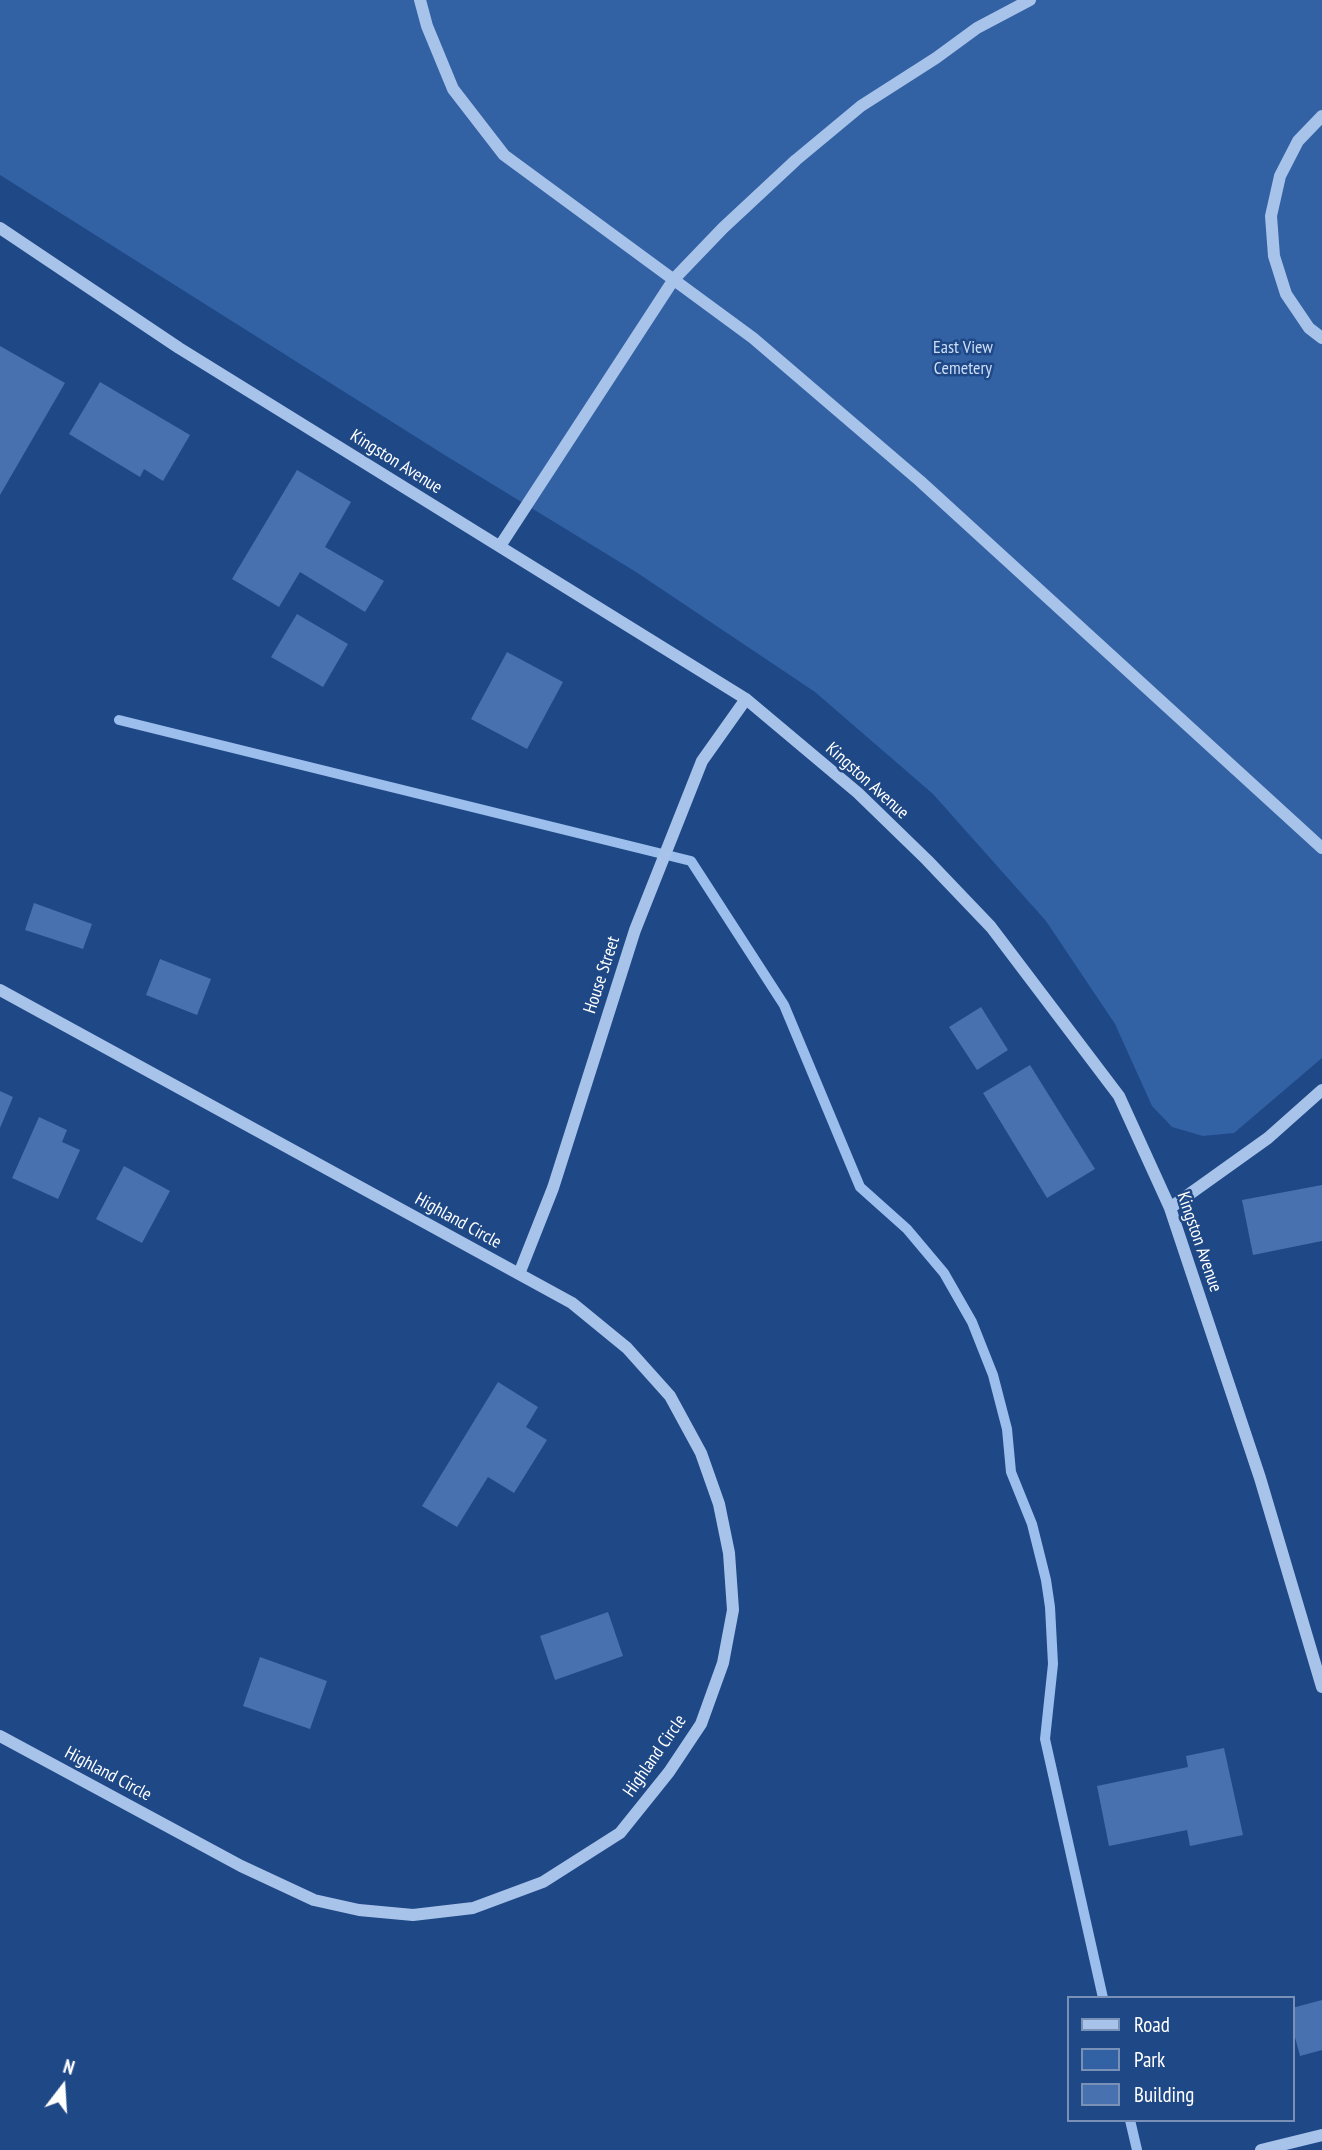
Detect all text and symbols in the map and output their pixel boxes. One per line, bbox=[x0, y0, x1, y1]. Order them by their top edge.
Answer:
park label: East View Cemetery bbox=[933, 337, 993, 380]
street label: Kingston Avenue bbox=[346, 425, 446, 499]
street label: Kingston Avenue bbox=[821, 738, 913, 824]
street label: House Street bbox=[579, 934, 625, 1016]
street label: Highland Circle bbox=[411, 1188, 505, 1254]
street label: Kingston Avenue bbox=[1172, 1189, 1226, 1295]
street label: Highland Circle bbox=[619, 1711, 691, 1801]
street label: Highland Circle bbox=[61, 1742, 155, 1806]
legend bbox=[1066, 1996, 1294, 2122]
text: Road bbox=[1134, 2011, 1170, 2038]
text: Park bbox=[1134, 2046, 1165, 2073]
north arrow bbox=[28, 2052, 98, 2122]
text: N bbox=[61, 2054, 78, 2080]
text: Building bbox=[1134, 2081, 1194, 2108]

